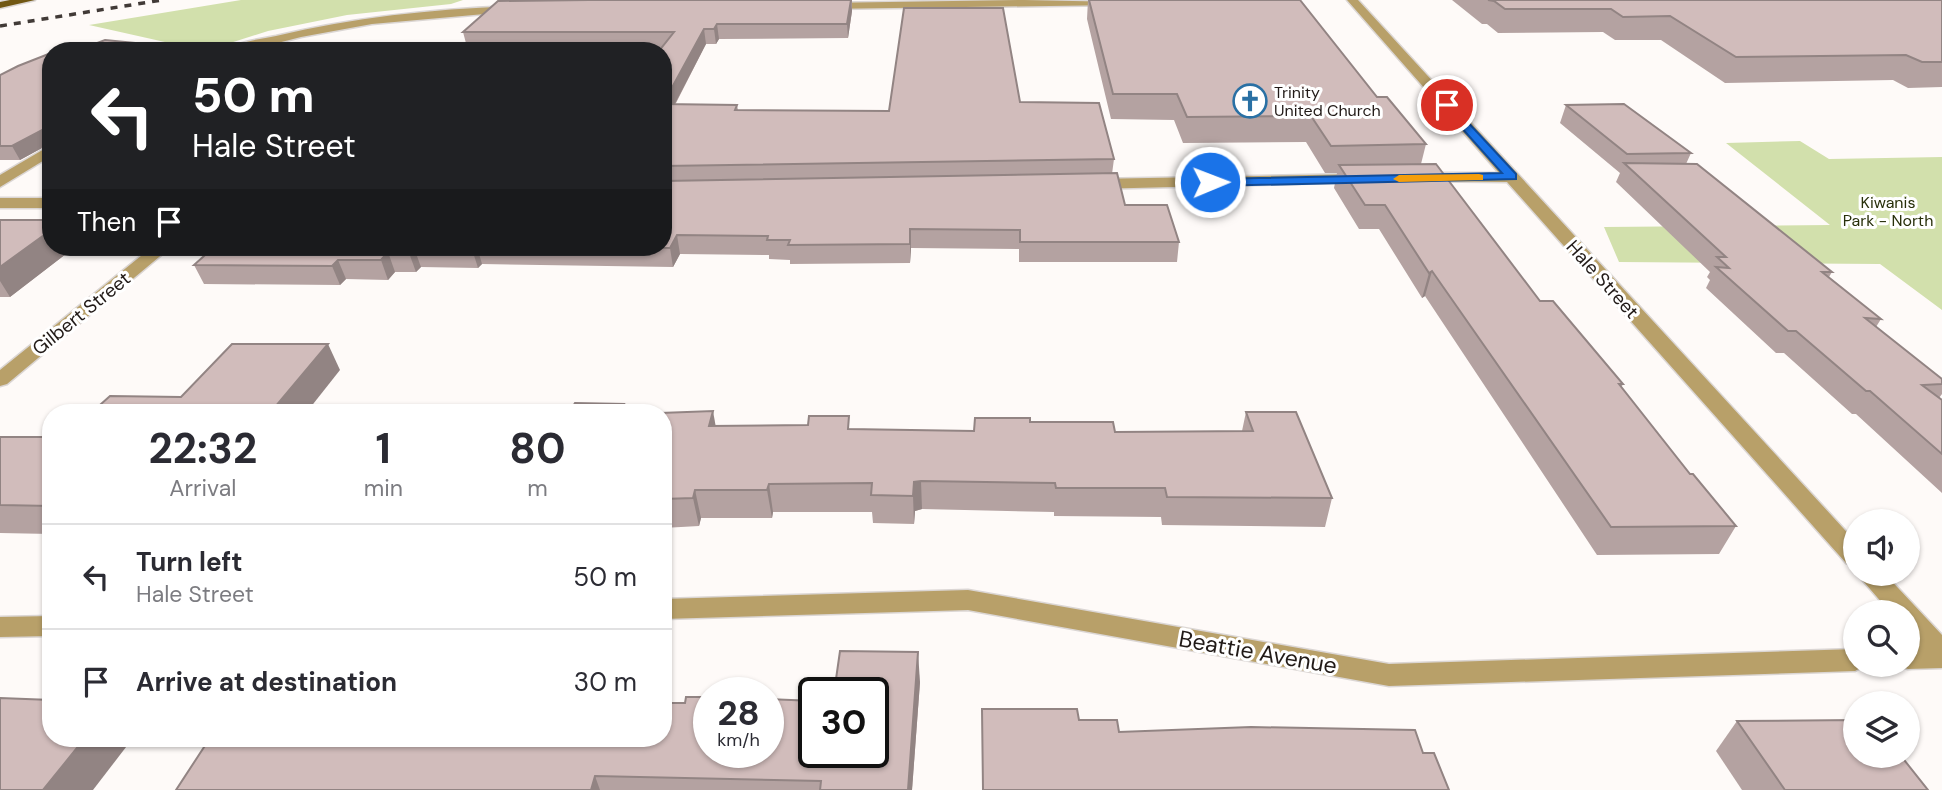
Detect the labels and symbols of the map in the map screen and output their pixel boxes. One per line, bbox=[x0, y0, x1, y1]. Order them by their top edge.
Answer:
pin bbox=[1417, 75, 1477, 135]
church icon: Trinity United Church bbox=[1231, 82, 1269, 120]
place label: Trinity United Church bbox=[1274, 82, 1381, 121]
position arrow bbox=[1173, 145, 1247, 219]
park label: Kiwanis Park - North bbox=[1843, 192, 1933, 231]
street label: Hale Street bbox=[1561, 235, 1644, 324]
street label: Gilbert Street bbox=[27, 266, 136, 361]
street label: Beattie Avenue bbox=[1177, 623, 1339, 681]
speed limit sign: 30 bbox=[798, 677, 889, 768]

